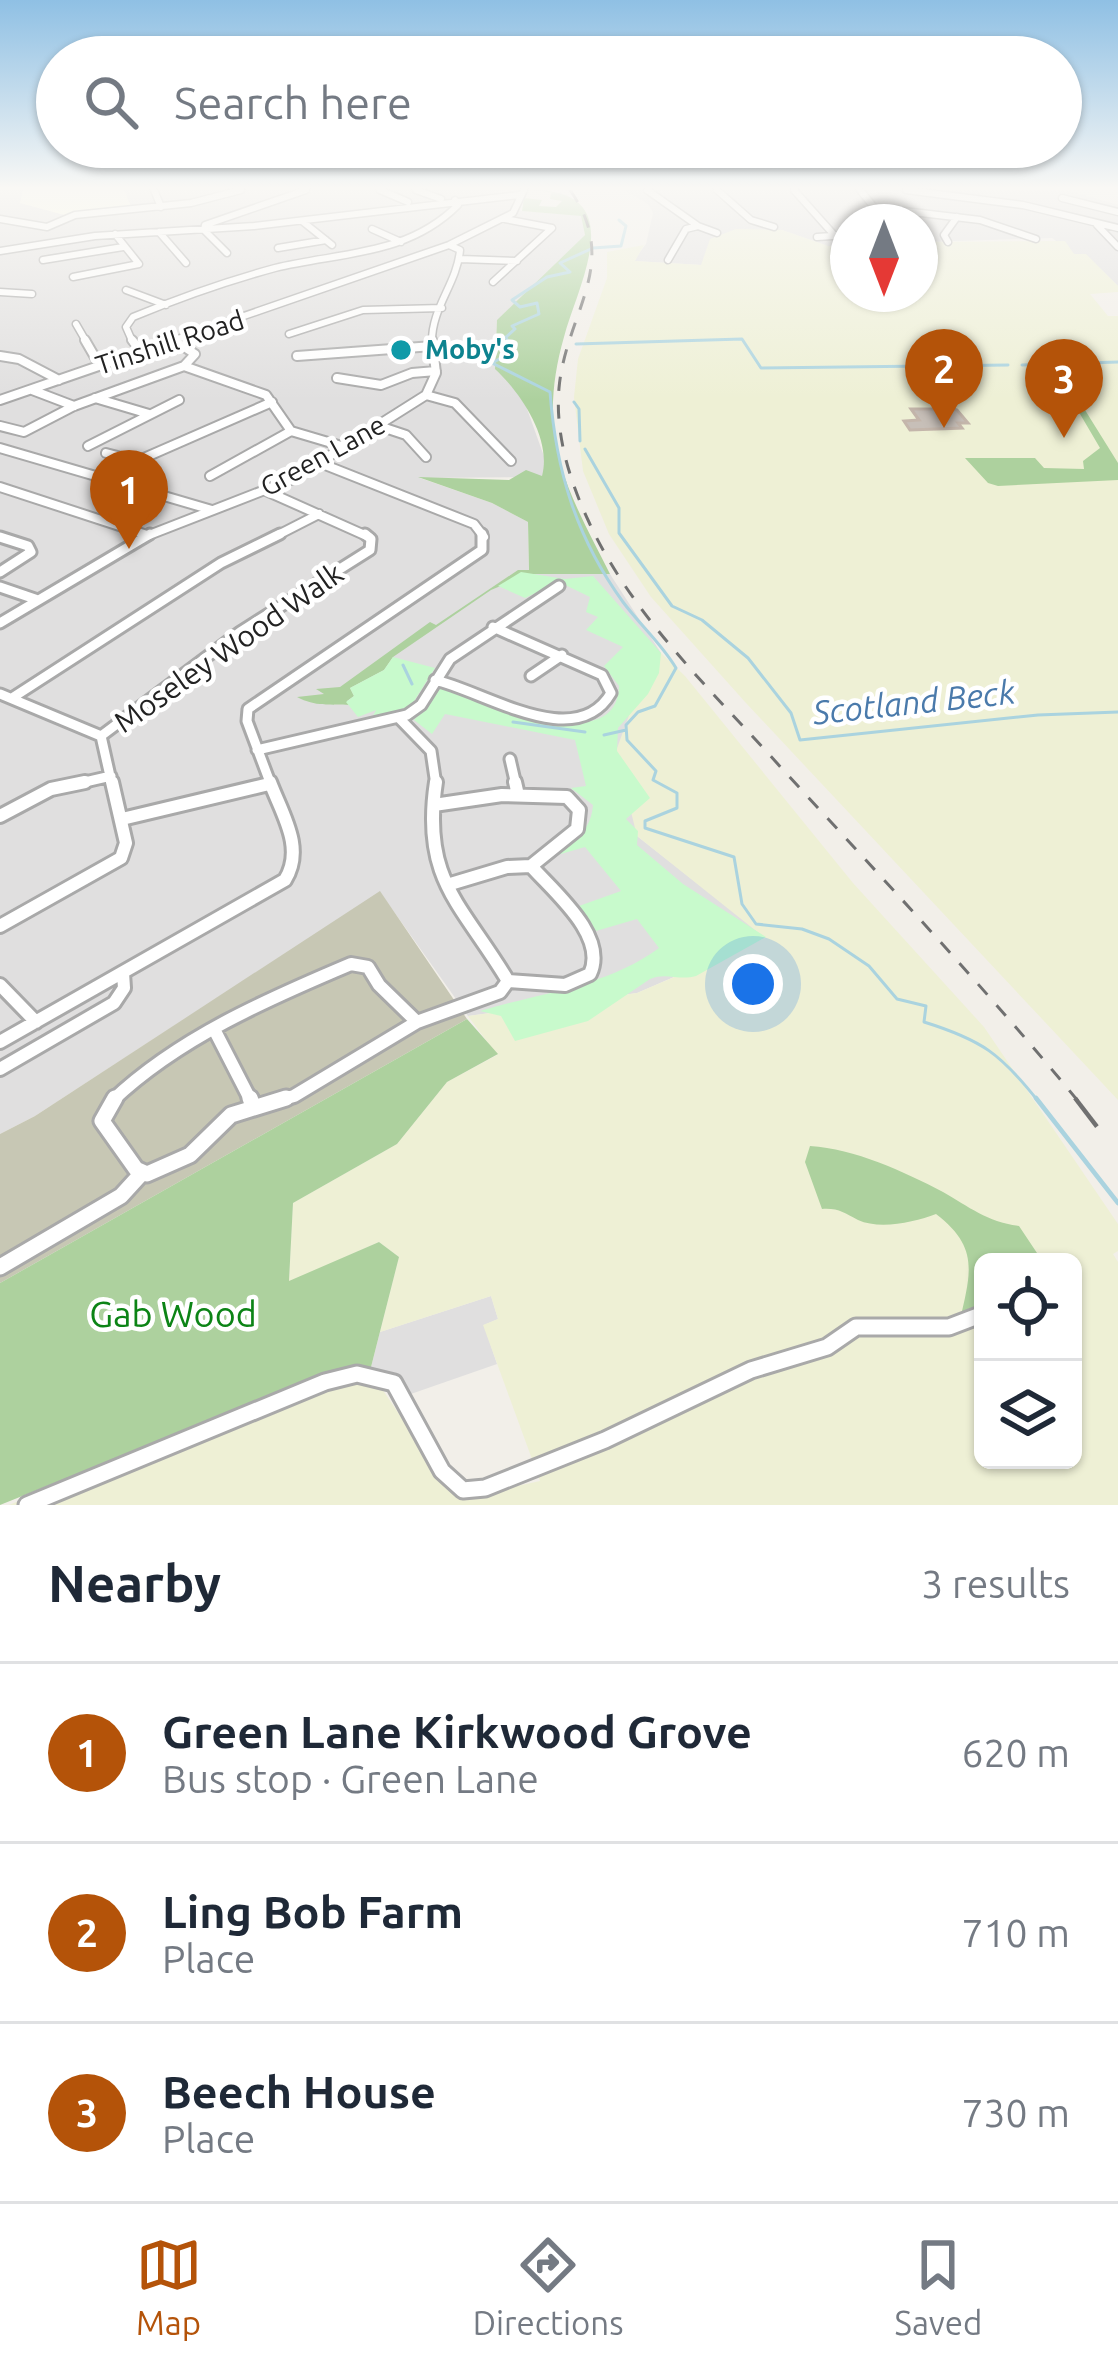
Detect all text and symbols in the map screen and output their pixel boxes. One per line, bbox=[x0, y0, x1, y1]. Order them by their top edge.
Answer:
search box bbox=[36, 36, 1082, 168]
icon: search bbox=[78, 69, 144, 135]
text: Search here bbox=[174, 77, 412, 128]
north arrow bbox=[830, 204, 938, 312]
street label: Tinshill Road bbox=[92, 304, 247, 380]
pin: 2 bbox=[905, 329, 983, 428]
place label: Moby's bbox=[425, 334, 515, 364]
marker: Moby's bbox=[388, 337, 414, 363]
pin: 3 bbox=[1025, 339, 1103, 438]
street label: Green Lane bbox=[255, 409, 390, 502]
pin: 1 bbox=[90, 450, 168, 549]
street label: Moseley Wood Walk bbox=[108, 555, 349, 739]
water label: Scotland Beck bbox=[810, 672, 1017, 731]
your location bbox=[723, 954, 783, 1014]
map controls bbox=[974, 1253, 1082, 1469]
button: locate bbox=[974, 1253, 1082, 1361]
park label: Gab Wood bbox=[89, 1293, 257, 1334]
button: layers bbox=[974, 1361, 1082, 1469]
text: Nearby bbox=[48, 1554, 221, 1612]
text: 3 results bbox=[921, 1562, 1070, 1605]
text: Green Lane Kirkwood Grove bbox=[162, 1706, 752, 1757]
text: 1 bbox=[76, 1731, 98, 1774]
text: 620 m bbox=[961, 1731, 1070, 1774]
text: Bus stop · Green Lane bbox=[162, 1757, 539, 1800]
text: Ling Bob Farm bbox=[162, 1886, 463, 1937]
text: 2 bbox=[76, 1911, 98, 1954]
text: 710 m bbox=[961, 1911, 1070, 1954]
text: Place bbox=[162, 1937, 255, 1980]
text: Beech House bbox=[162, 2066, 436, 2117]
text: 3 bbox=[76, 2091, 98, 2134]
text: 730 m bbox=[961, 2091, 1070, 2134]
text: Place bbox=[162, 2117, 255, 2160]
tab: Map bbox=[136, 2232, 202, 2341]
tab: Directions bbox=[473, 2232, 623, 2341]
tab: Saved bbox=[895, 2232, 982, 2341]

